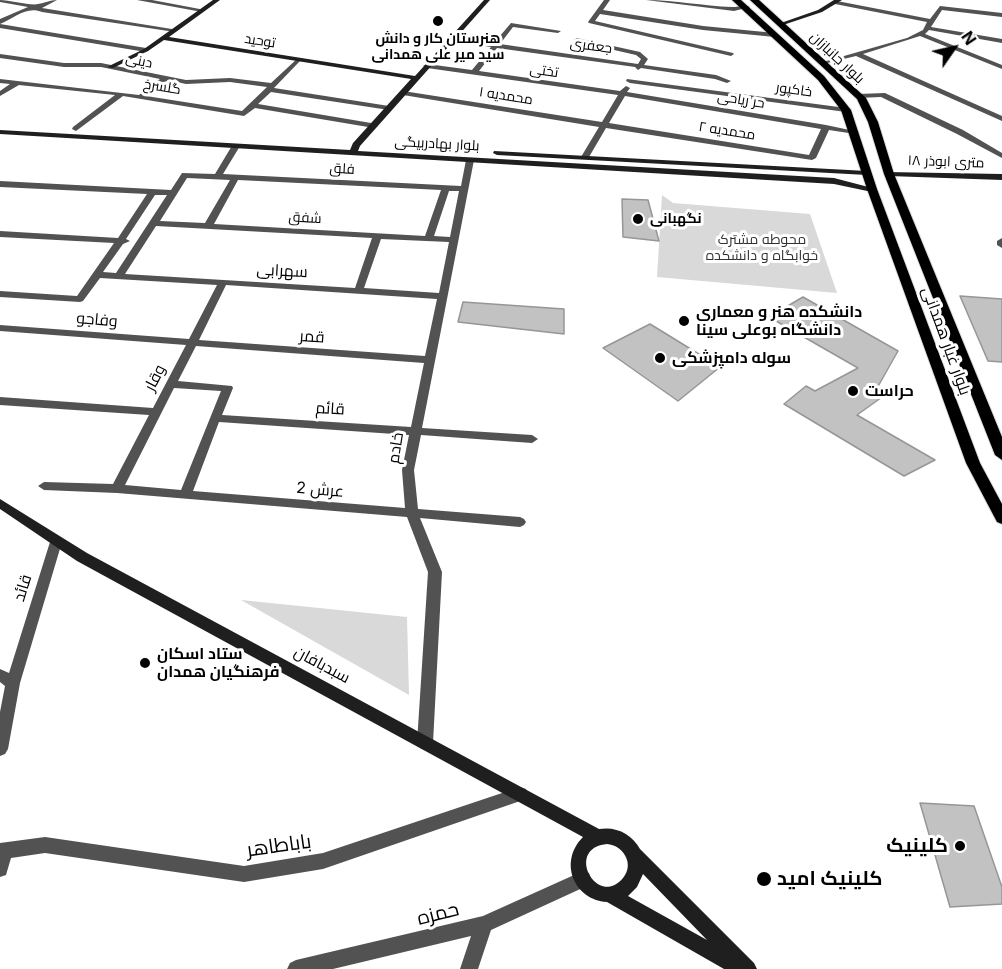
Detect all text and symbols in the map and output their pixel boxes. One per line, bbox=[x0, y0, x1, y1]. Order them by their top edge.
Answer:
marker: هنرستان کار و دانش سید میر علی همدانی bbox=[431, 14, 445, 28]
north arrow bbox=[924, 18, 984, 78]
text: N bbox=[957, 27, 981, 49]
street label: بلوار جانبازان bbox=[806, 29, 868, 87]
street label: توحید bbox=[243, 30, 277, 52]
place label: هنرستان کار و دانش سید میر علی همدانی bbox=[371, 31, 505, 63]
street label: جعفری bbox=[569, 35, 613, 57]
street label: دینی bbox=[124, 50, 154, 72]
street label: تختی bbox=[529, 61, 559, 81]
street label: گلسرخ bbox=[142, 76, 182, 98]
street label: خاکپور bbox=[775, 79, 813, 101]
street label: محمدیه ۱ bbox=[478, 83, 534, 109]
street label: حر ریاحی bbox=[716, 88, 766, 112]
street label: محمدیه ۲ bbox=[697, 118, 757, 144]
street label: بلوار بهادربیگی bbox=[394, 133, 480, 155]
street label: ۱۸ متری ابوذر bbox=[907, 152, 985, 172]
street label: فلق bbox=[329, 160, 355, 178]
street label: شفق bbox=[288, 209, 322, 227]
place label: نگهبانی bbox=[650, 211, 702, 227]
marker: نگهبانی bbox=[631, 212, 645, 226]
park label: محوطه مشترک خوابگاه و دانشکده bbox=[706, 232, 818, 264]
street label: سهرابی bbox=[256, 260, 308, 282]
street label: بلوار غبار همدانی bbox=[918, 284, 974, 398]
place label: دانشکده هنر و معماری دانشگاه بوعلی سینا bbox=[696, 302, 862, 340]
street label: وفاجو bbox=[76, 309, 118, 331]
marker: دانشکده هنر و معماری دانشگاه بوعلی سینا bbox=[677, 314, 691, 328]
street label: قمر bbox=[299, 327, 325, 347]
place label: سوله دامپزشکی bbox=[672, 348, 791, 368]
marker: سوله دامپزشکی bbox=[653, 351, 667, 365]
street label: وقار bbox=[140, 361, 170, 395]
place label: حراست bbox=[865, 381, 914, 401]
marker: حراست bbox=[846, 384, 860, 398]
street label: قائم bbox=[315, 399, 345, 419]
street label: خادم bbox=[384, 431, 408, 465]
street label: عرش 2 bbox=[295, 478, 345, 502]
street label: قائد bbox=[10, 572, 36, 604]
street label: سبدبافان bbox=[291, 642, 353, 688]
place label: ستاد اسکان فرهنگیان همدان bbox=[157, 644, 279, 682]
marker: ستاد اسکان فرهنگیان همدان bbox=[138, 656, 152, 670]
street label: باباطاهر bbox=[245, 830, 313, 862]
place label: کلینیک bbox=[886, 834, 948, 858]
marker: کلینیک bbox=[953, 839, 967, 853]
place label: کلینیک امید bbox=[777, 867, 882, 891]
marker: کلینیک امید bbox=[755, 870, 773, 888]
street label: حمزه bbox=[415, 897, 461, 931]

